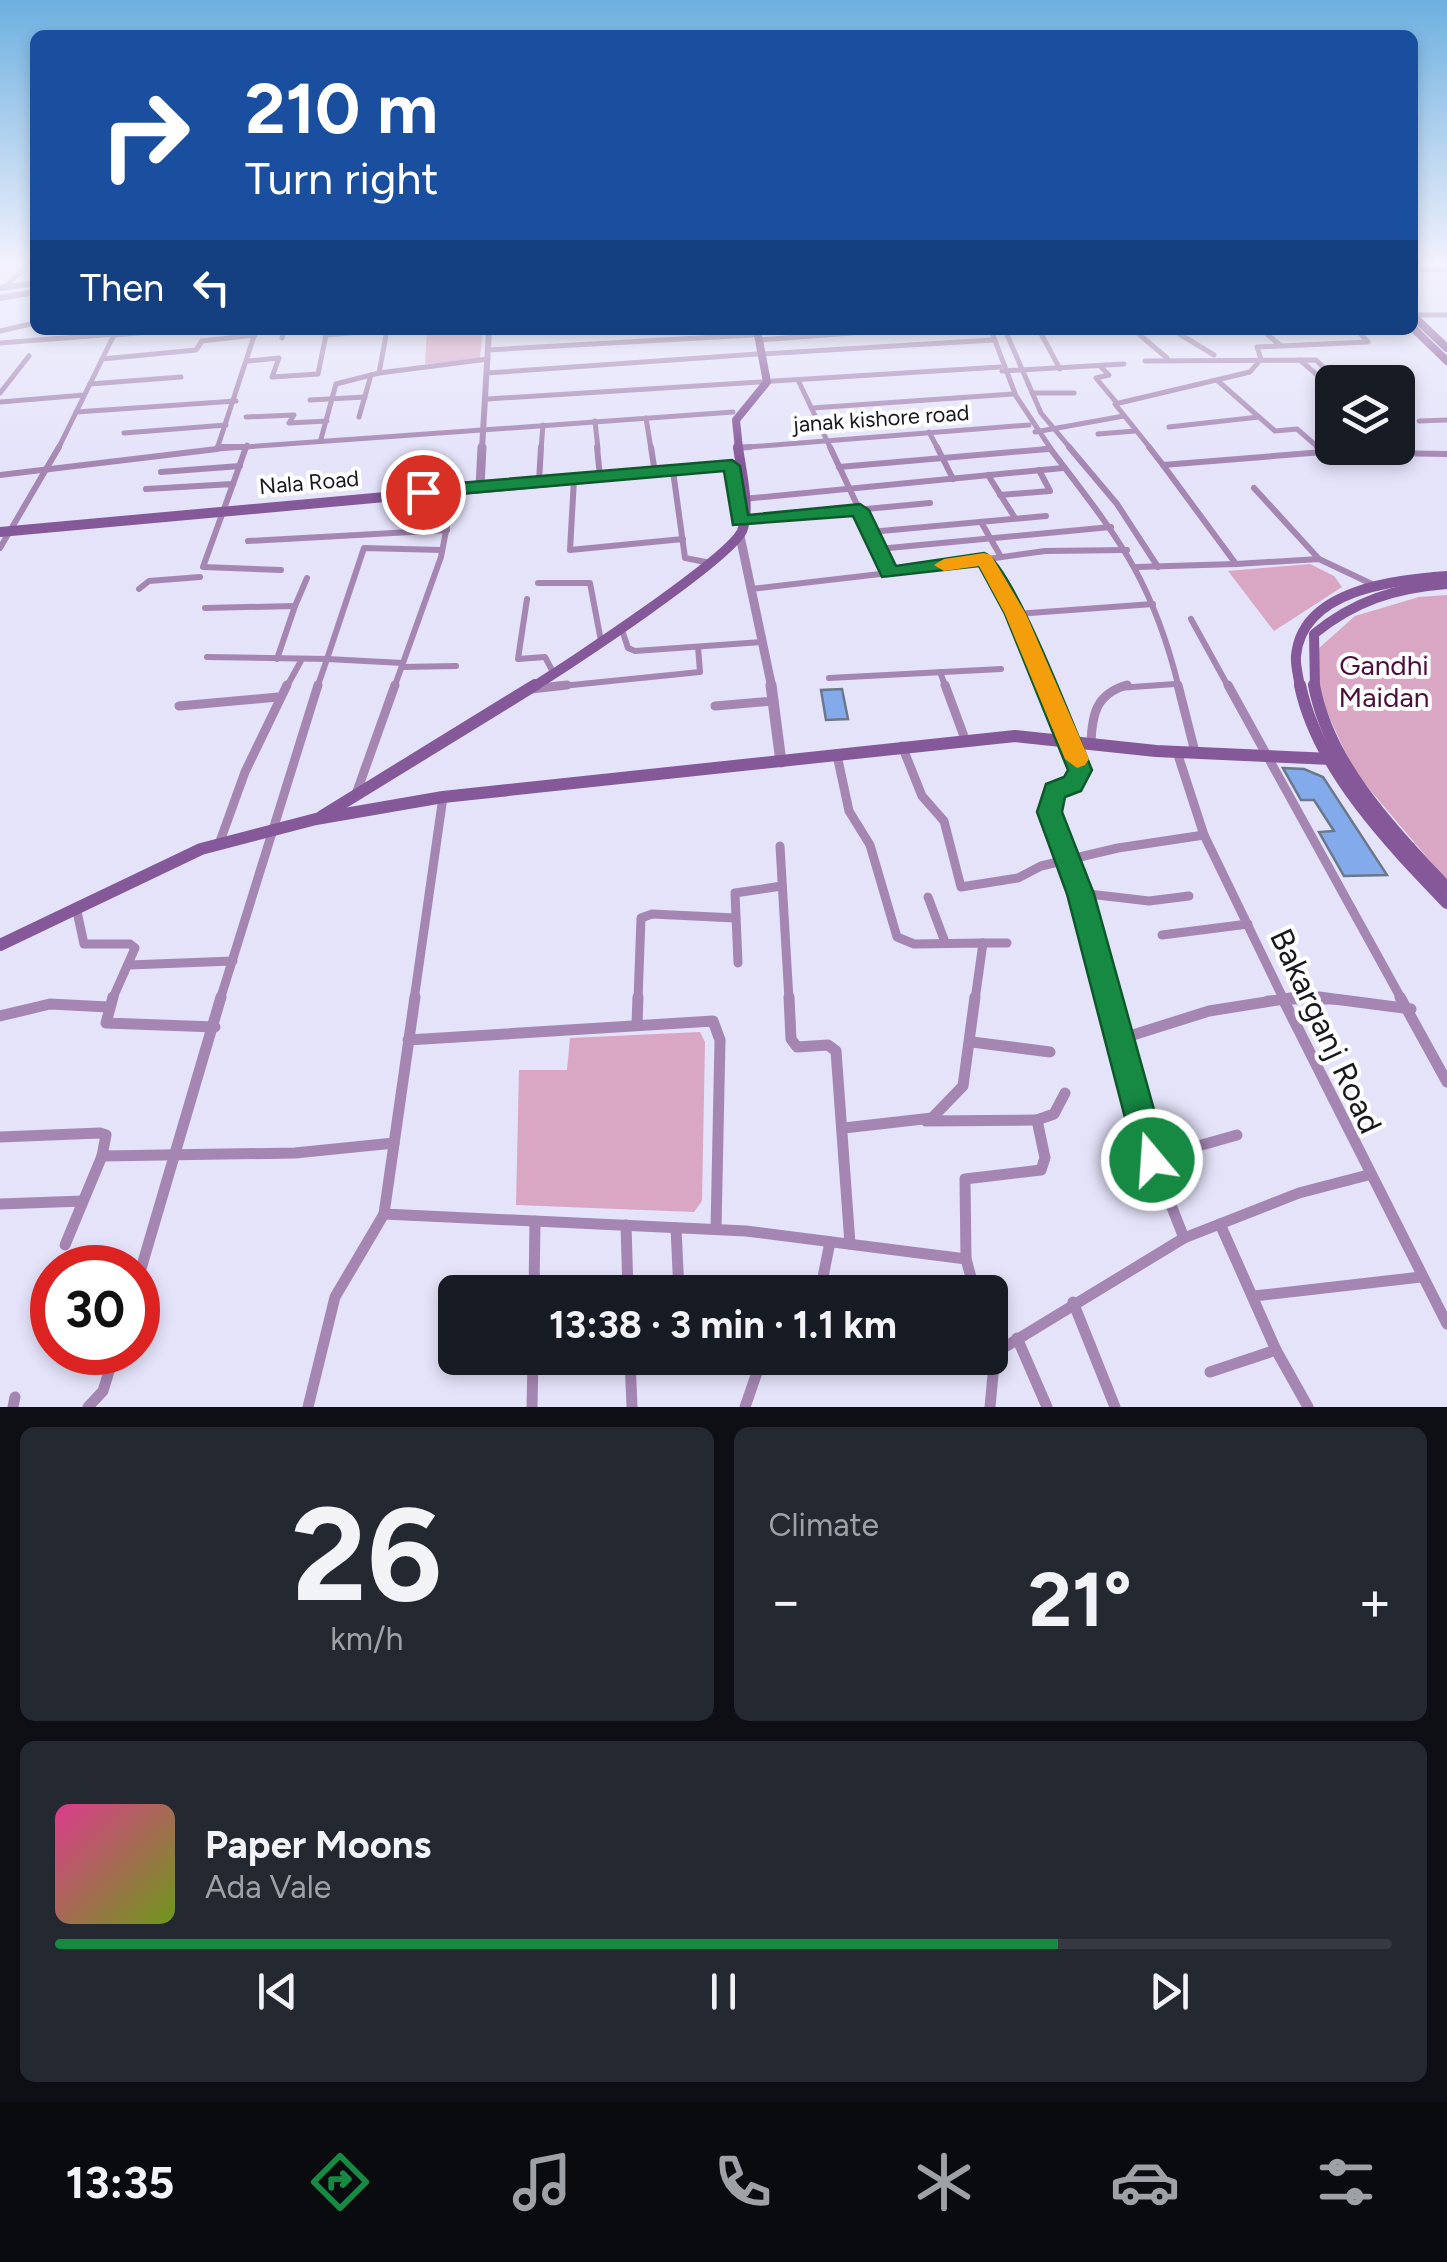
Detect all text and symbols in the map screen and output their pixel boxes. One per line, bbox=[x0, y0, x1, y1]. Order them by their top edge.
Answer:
text: 210 m bbox=[245, 66, 438, 151]
icon: right bbox=[80, 70, 210, 200]
text: Turn right bbox=[245, 151, 438, 205]
icon: left bbox=[184, 260, 239, 315]
text: Then bbox=[80, 265, 164, 311]
map controls bbox=[1315, 365, 1415, 465]
button: layers bbox=[1315, 365, 1415, 465]
street label: janak kishore road bbox=[790, 399, 970, 438]
pin bbox=[381, 450, 466, 535]
street label: Nala Road bbox=[258, 465, 360, 500]
icon: arrive bbox=[396, 465, 451, 520]
park label: Gandhi Maidan bbox=[1339, 648, 1429, 714]
street label: Bakarganj Road bbox=[1262, 923, 1390, 1139]
position arrow bbox=[1100, 1108, 1204, 1212]
speed limit sign: 30 bbox=[30, 1245, 160, 1375]
text: 13:38 · 3 min · 1.1 km bbox=[549, 1302, 897, 1348]
text: 26 bbox=[291, 1477, 442, 1633]
text: Climate bbox=[769, 1506, 879, 1544]
text: 21° bbox=[1029, 1555, 1132, 1645]
text: − bbox=[769, 1568, 803, 1634]
text: + bbox=[1358, 1568, 1392, 1634]
text: km/h bbox=[330, 1620, 403, 1658]
text: Paper Moons bbox=[205, 1822, 431, 1868]
text: Ada Vale bbox=[205, 1868, 331, 1906]
icon: previous bbox=[250, 1964, 305, 2019]
icon: pause bbox=[696, 1964, 751, 2019]
icon: next bbox=[1142, 1964, 1197, 2019]
icon: directions bbox=[305, 2147, 375, 2217]
icon: music bbox=[507, 2147, 577, 2217]
icon: phone bbox=[708, 2147, 778, 2217]
icon: climate bbox=[909, 2147, 979, 2217]
icon: car bbox=[1110, 2147, 1180, 2217]
icon: filters bbox=[1311, 2147, 1381, 2217]
text: 13:35 bbox=[66, 2155, 174, 2209]

